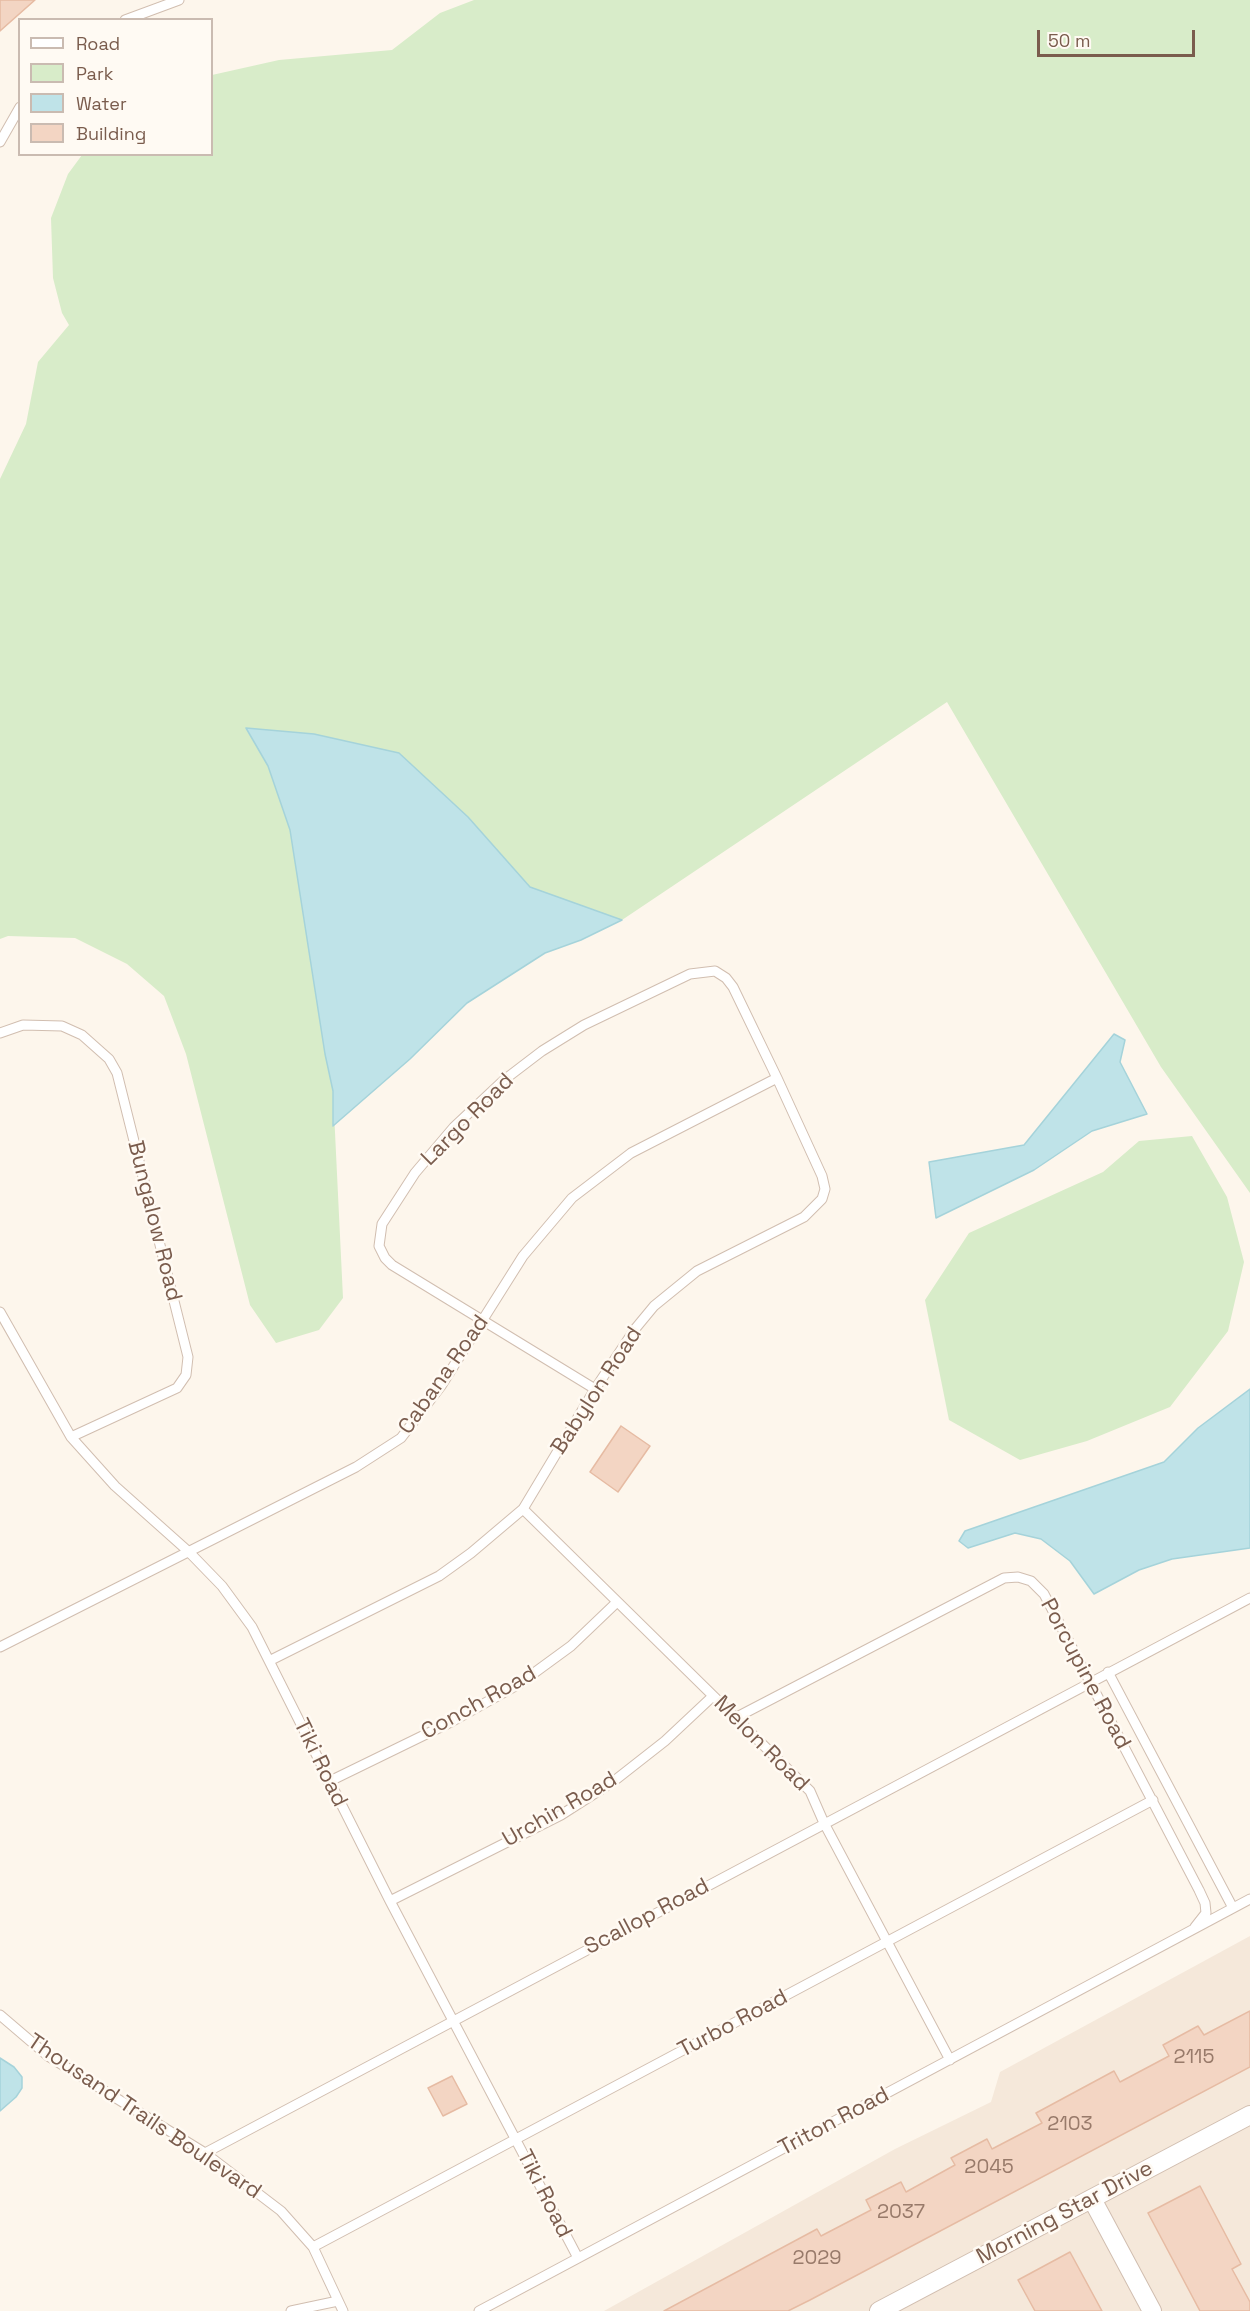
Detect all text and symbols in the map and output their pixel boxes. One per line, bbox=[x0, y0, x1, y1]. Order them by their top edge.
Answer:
legend bbox=[18, 18, 213, 156]
scale bar bbox=[1040, 18, 1198, 56]
text: 50 m bbox=[1048, 29, 1090, 52]
text: Road bbox=[76, 32, 120, 55]
text: Park bbox=[76, 62, 113, 85]
text: Water bbox=[76, 92, 127, 115]
text: Building bbox=[76, 122, 146, 145]
street label: Largo Road bbox=[416, 1068, 520, 1172]
street label: Bungalow Road bbox=[121, 1138, 187, 1304]
street label: Cabana Road bbox=[393, 1310, 495, 1440]
street label: Babylon Road bbox=[546, 1322, 648, 1460]
street label: Porcupine Road bbox=[1034, 1594, 1136, 1754]
street label: Conch Road bbox=[417, 1661, 541, 1745]
street label: Melon Road bbox=[708, 1691, 814, 1797]
street label: Tiki Road bbox=[287, 1715, 353, 1811]
street label: Urchin Road bbox=[498, 1767, 622, 1853]
street label: Scallop Road bbox=[580, 1873, 714, 1961]
street label: Turbo Road bbox=[674, 1984, 792, 2064]
street label: Thousand Trails Boulevard bbox=[22, 2029, 266, 2205]
house number: 2115 bbox=[1174, 2046, 1214, 2070]
street label: Triton Road bbox=[774, 2082, 894, 2162]
house number: 2103 bbox=[1047, 2113, 1093, 2137]
street label: Tiki Road bbox=[511, 2146, 577, 2242]
street label: Morning Star Drive bbox=[972, 2155, 1158, 2271]
house number: 2045 bbox=[964, 2156, 1014, 2180]
house number: 2037 bbox=[877, 2201, 925, 2225]
house number: 2029 bbox=[792, 2247, 842, 2271]

